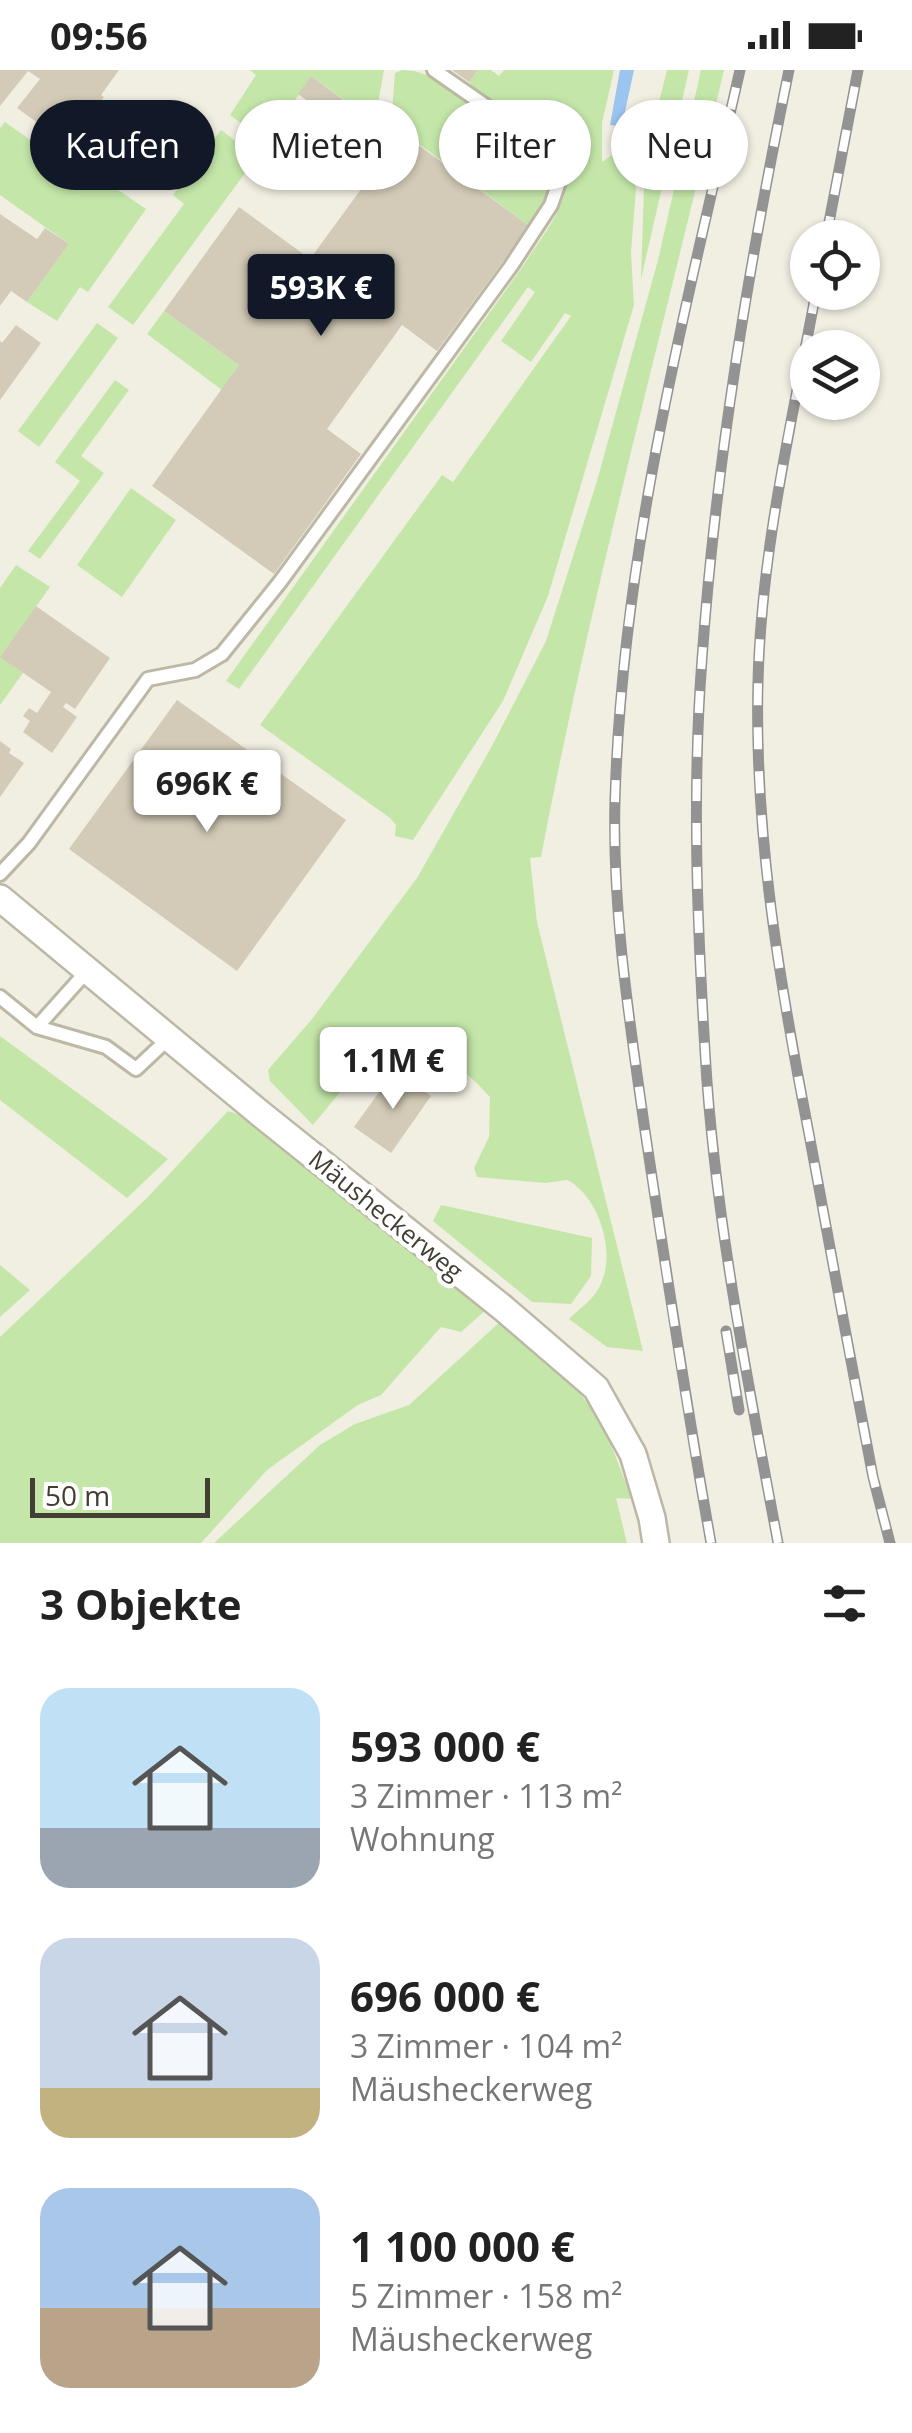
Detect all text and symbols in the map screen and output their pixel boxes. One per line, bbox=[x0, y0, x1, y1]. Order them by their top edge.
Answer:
text: 09:56 bbox=[50, 9, 148, 61]
chip: Kaufen bbox=[30, 100, 215, 190]
chip: Mieten bbox=[235, 100, 419, 190]
chip: Filter bbox=[439, 100, 591, 190]
chip: Neu bbox=[611, 100, 748, 190]
map controls bbox=[790, 220, 880, 420]
button: locate bbox=[790, 220, 880, 310]
pin: 593K € bbox=[240, 254, 402, 339]
text: 593K € bbox=[270, 265, 372, 308]
button: layers bbox=[790, 330, 880, 420]
pin: 696K € bbox=[126, 750, 288, 835]
text: 696K € bbox=[156, 761, 258, 804]
pin: 1.1M € bbox=[312, 1027, 474, 1112]
text: 1.1M € bbox=[342, 1038, 444, 1081]
street label: Mäusheckerweg bbox=[302, 1141, 471, 1287]
scale bar bbox=[30, 1473, 210, 1518]
text: 50 m bbox=[45, 1476, 110, 1514]
text: 3 Objekte bbox=[40, 1575, 242, 1632]
icon: filters bbox=[817, 1576, 872, 1631]
text: 593 000 € bbox=[350, 1717, 540, 1774]
icon: home bbox=[120, 1728, 240, 1848]
text: 3 Zimmer · 113 m² bbox=[350, 1774, 622, 1817]
text: Wohnung bbox=[350, 1817, 495, 1860]
text: 696 000 € bbox=[350, 1967, 540, 2024]
icon: home bbox=[120, 1978, 240, 2098]
text: 3 Zimmer · 104 m² bbox=[350, 2024, 622, 2067]
text: Mäusheckerweg bbox=[350, 2067, 592, 2110]
text: 1 100 000 € bbox=[350, 2217, 575, 2274]
icon: home bbox=[120, 2228, 240, 2348]
text: 5 Zimmer · 158 m² bbox=[350, 2274, 622, 2317]
text: Mäusheckerweg bbox=[350, 2317, 592, 2360]

